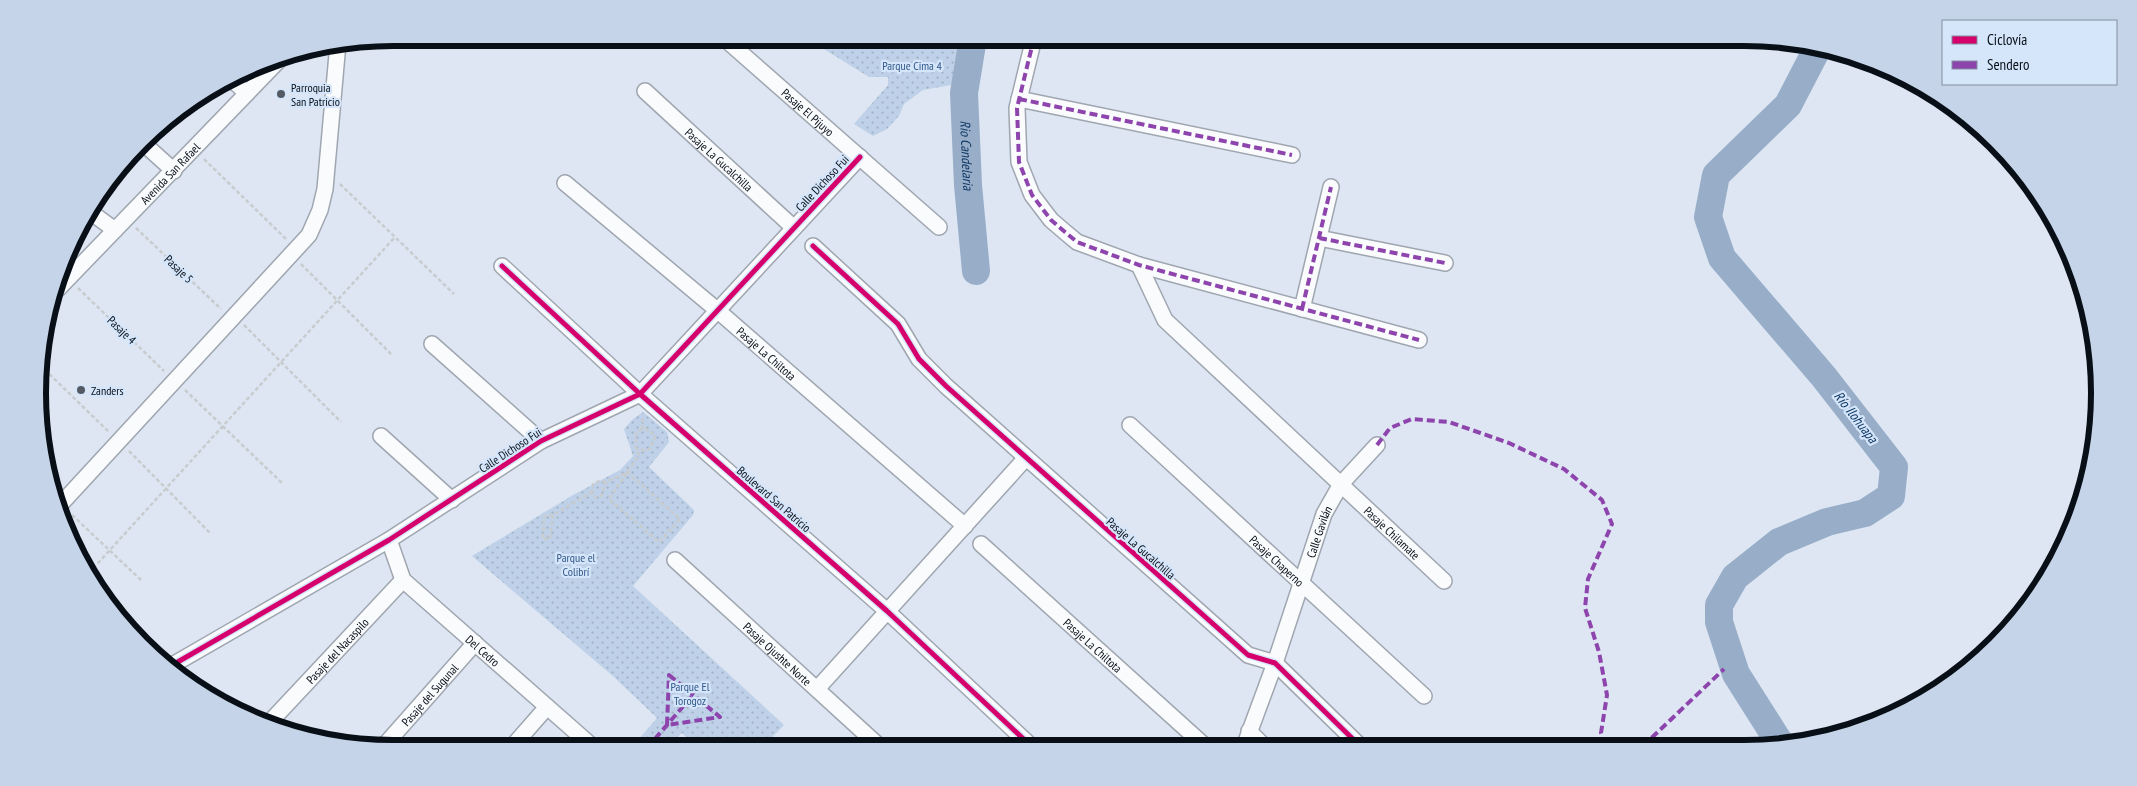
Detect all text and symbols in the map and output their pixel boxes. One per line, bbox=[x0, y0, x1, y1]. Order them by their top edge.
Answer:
legend bbox=[1942, 20, 2117, 85]
text: Ciclovía bbox=[1987, 30, 2027, 49]
text: Sendero bbox=[1987, 55, 2029, 74]
park label: Parque Cima 4 bbox=[882, 58, 942, 73]
place label: Parroquia San Patricio bbox=[291, 80, 340, 109]
street label: Pasaje El Pijuyo bbox=[779, 85, 837, 139]
marker: Parroquia San Patricio bbox=[275, 88, 287, 100]
water label: Rio Candelaria bbox=[956, 120, 978, 192]
street label: Pasaje La Gucalchilla bbox=[682, 125, 756, 194]
street label: Avenida San Rafael bbox=[137, 139, 203, 207]
street label: Calle Dichoso Fui bbox=[792, 152, 852, 214]
street label: Pasaje 5 bbox=[161, 252, 197, 286]
street label: Pasaje 4 bbox=[104, 313, 140, 348]
street label: Pasaje La Chiltota bbox=[734, 323, 800, 383]
place label: Zanders bbox=[91, 383, 124, 398]
marker: Zanders bbox=[75, 384, 87, 396]
water label: Río Ilohuapa bbox=[1830, 387, 1883, 448]
street label: Calle Dichoso Fui bbox=[476, 424, 544, 476]
street label: Boulevard San Patricio bbox=[734, 463, 814, 535]
street label: Calle Gavilán bbox=[1303, 503, 1335, 560]
street label: Pasaje Chilamate bbox=[1361, 503, 1423, 562]
street label: Pasaje La Gucalchilla bbox=[1103, 514, 1179, 582]
street label: Pasaje Chaperno bbox=[1247, 532, 1307, 589]
park label: Parque el Colibrí bbox=[557, 550, 596, 579]
street label: Pasaje del Nacaspilo bbox=[303, 614, 371, 687]
street label: Pasaje La Chiltota bbox=[1061, 615, 1126, 676]
street label: Pasaje Ojushte Norte bbox=[741, 619, 815, 688]
street label: Del Cedro bbox=[463, 631, 503, 669]
street label: Pasaje del Sugunal bbox=[398, 660, 461, 729]
park label: Parque El Torogoz bbox=[670, 679, 710, 708]

